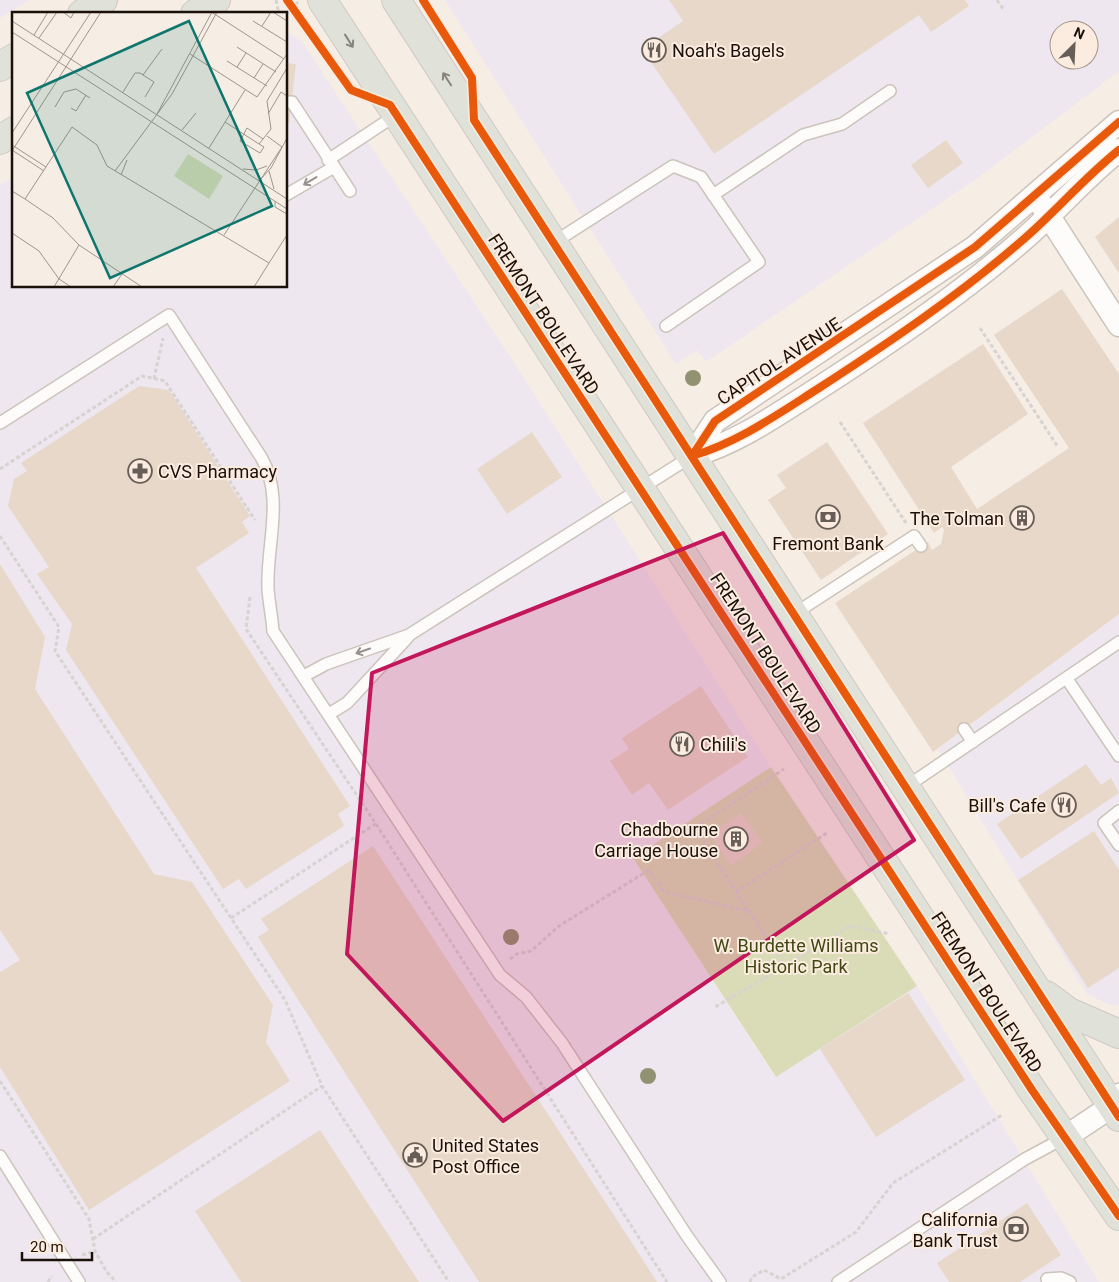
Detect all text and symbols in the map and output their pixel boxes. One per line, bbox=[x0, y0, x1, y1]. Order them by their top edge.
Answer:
inset map bbox=[12, 12, 288, 288]
north arrow bbox=[1049, 20, 1099, 70]
text: N bbox=[1072, 24, 1087, 42]
one-way arrow bbox=[344, 33, 354, 47]
restaurant icon: Noah's Bagels bbox=[641, 37, 667, 63]
place label: Noah's Bagels bbox=[672, 40, 784, 61]
one-way arrow bbox=[442, 72, 452, 86]
one-way arrow bbox=[303, 177, 317, 187]
street label: FREMONT BOULEVARD bbox=[484, 230, 604, 398]
street label: CAPITOL AVENUE bbox=[713, 313, 845, 409]
pharmacy icon: CVS Pharmacy bbox=[127, 458, 153, 484]
place label: CVS Pharmacy bbox=[158, 461, 277, 482]
bank icon: Fremont Bank bbox=[815, 504, 841, 530]
building icon: The Tolman bbox=[1009, 505, 1035, 531]
place label: The Tolman bbox=[910, 508, 1004, 529]
place label: Fremont Bank bbox=[772, 533, 885, 554]
street label: FREMONT BOULEVARD bbox=[706, 569, 826, 737]
one-way arrow bbox=[356, 647, 371, 656]
restaurant icon: Chili's bbox=[669, 731, 695, 757]
place label: Chili's bbox=[700, 734, 747, 755]
restaurant icon: Bill's Cafe bbox=[1051, 792, 1077, 818]
place label: Bill's Cafe bbox=[968, 795, 1046, 816]
place label: Chadbourne Carriage House bbox=[594, 819, 718, 861]
building icon: Chadbourne Carriage House bbox=[723, 826, 749, 852]
street label: FREMONT BOULEVARD bbox=[927, 908, 1047, 1076]
park label: W. Burdette Williams Historic Park bbox=[714, 935, 879, 977]
place label: United States Post Office bbox=[432, 1135, 539, 1177]
public building icon: United States Post Office bbox=[402, 1142, 428, 1168]
place label: California Bank Trust bbox=[913, 1209, 998, 1251]
bank icon: California Bank Trust bbox=[1003, 1216, 1029, 1242]
scale bar bbox=[22, 1230, 92, 1262]
text: 20 m bbox=[30, 1238, 64, 1256]

